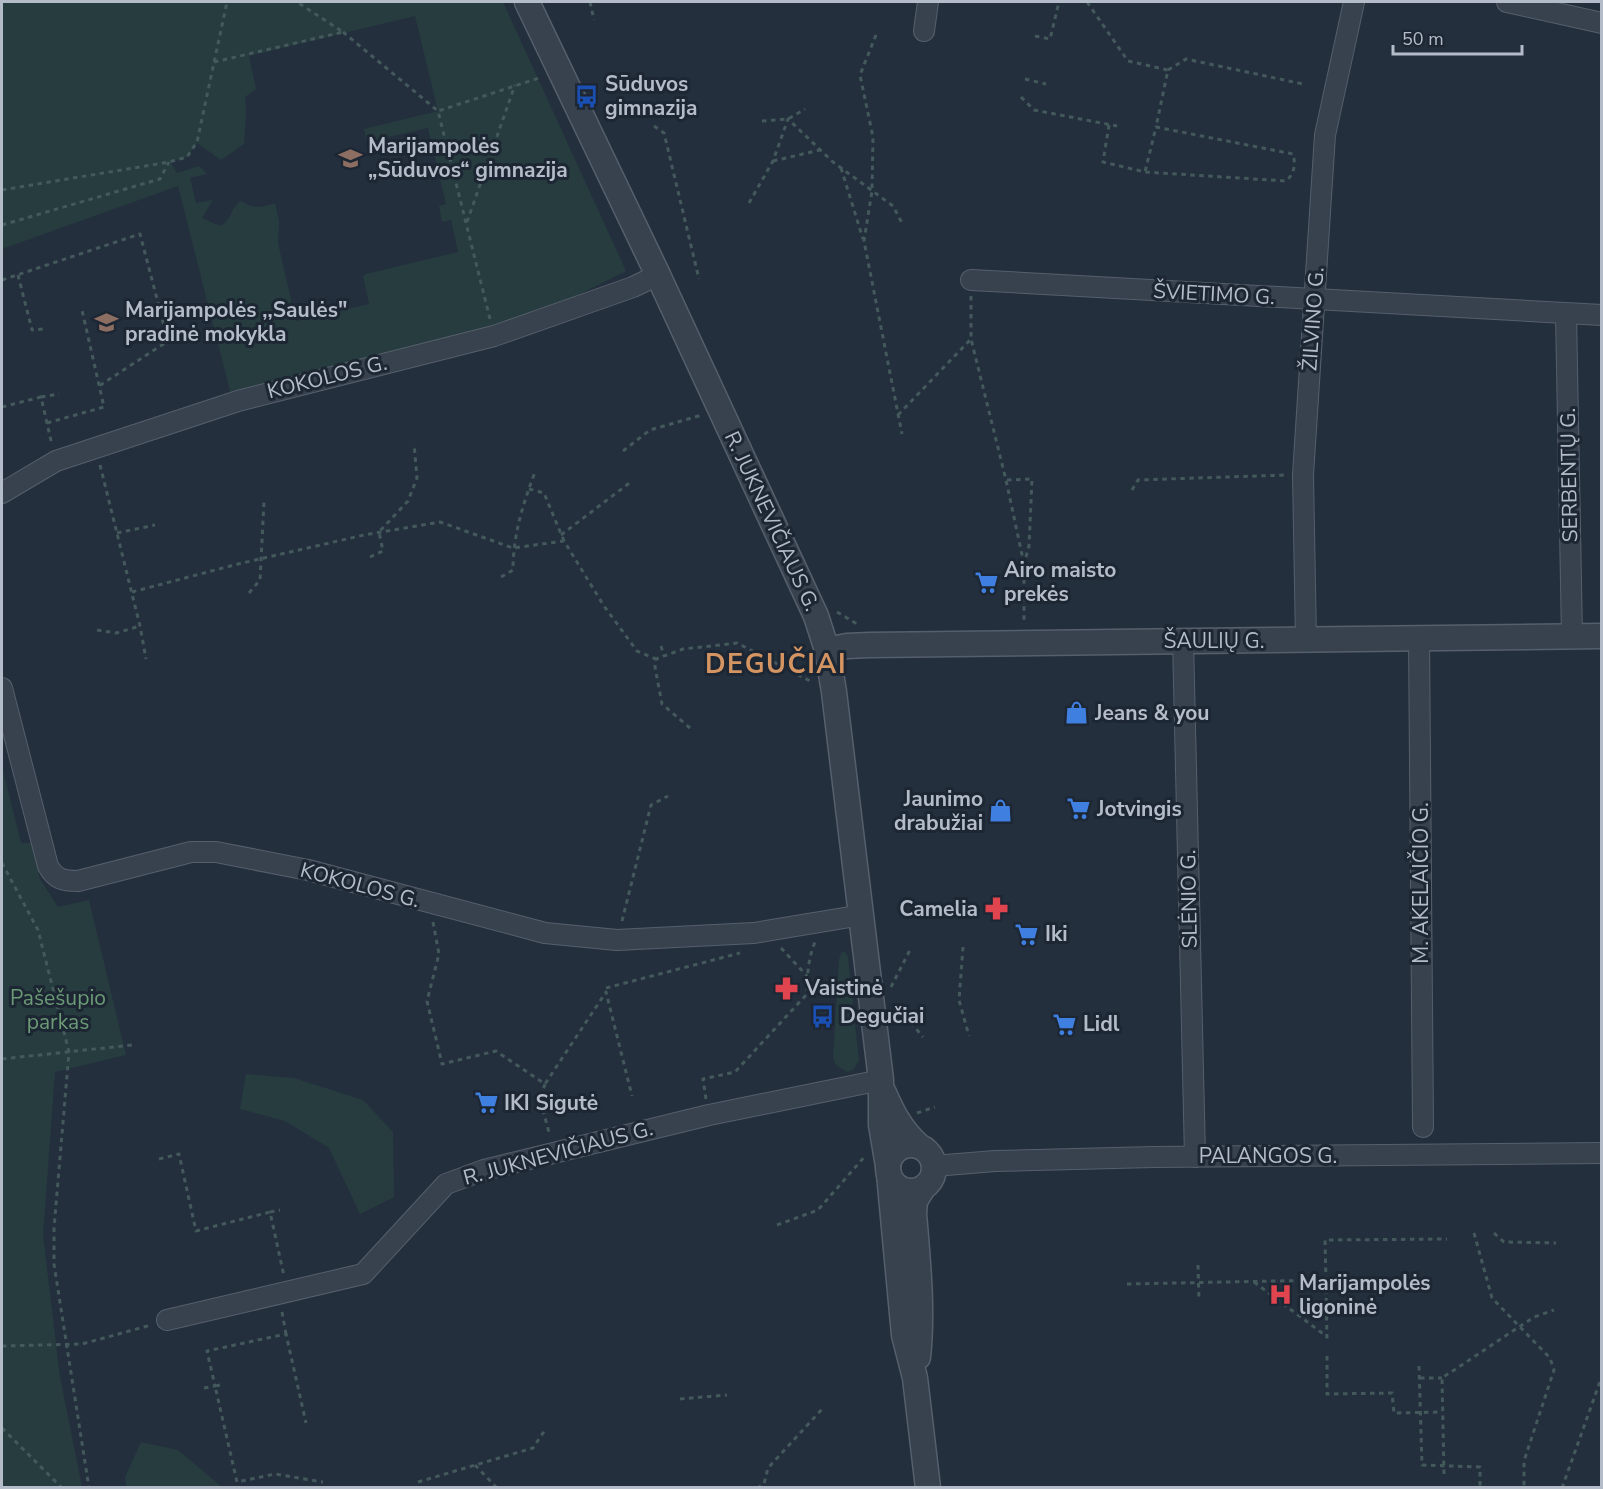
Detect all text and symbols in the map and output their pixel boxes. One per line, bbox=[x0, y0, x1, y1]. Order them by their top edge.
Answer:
scale bar bbox=[1393, 18, 1522, 56]
text: 50 m bbox=[1402, 27, 1444, 51]
place label: Sūduvos gimnazija bbox=[605, 70, 697, 122]
bus stop icon: Sūduvos gimnazija bbox=[574, 83, 600, 109]
place label: Marijampolės „Sūduvos“ gimnazija bbox=[368, 132, 568, 184]
school or university icon: Marijampolės „Sūduvos“ gimnazija bbox=[337, 145, 363, 171]
street label: ŽILVINO G. bbox=[1295, 266, 1331, 372]
street label: ŠVIETIMO G. bbox=[1152, 277, 1276, 311]
place label: Marijampolės ,,Saulės" pradinė mokykla bbox=[125, 296, 347, 348]
school or university icon: Marijampolės ,,Saulės" pradinė mokykla bbox=[94, 309, 120, 335]
street label: KOKOLOS G. bbox=[264, 349, 390, 405]
street label: SERBENTŲ G. bbox=[1554, 407, 1584, 543]
street label: R. JUKNEVIČIAUS G. bbox=[718, 427, 826, 615]
place label: Airo maisto prekės bbox=[1004, 556, 1116, 608]
supermarket icon: Airo maisto prekės bbox=[973, 569, 999, 595]
street label: ŠAULIŲ G. bbox=[1164, 627, 1264, 655]
district label: DEGUČIAI bbox=[705, 646, 847, 683]
place label: Jeans & you bbox=[1094, 699, 1210, 727]
shop icon: Jeans & you bbox=[1064, 700, 1090, 726]
place label: Jaunimo drabužiai bbox=[894, 785, 983, 837]
place label: Jotvingis bbox=[1096, 795, 1182, 823]
supermarket icon: Jotvingis bbox=[1066, 796, 1092, 822]
shop icon: Jaunimo drabužiai bbox=[988, 798, 1014, 824]
street label: M. AKELAIČIO G. bbox=[1407, 802, 1435, 964]
street label: SLĖNIO G. bbox=[1174, 849, 1204, 949]
street label: KOKOLOS G. bbox=[297, 856, 423, 914]
place label: Camelia bbox=[899, 895, 978, 923]
pharmacy icon: Camelia bbox=[983, 896, 1009, 922]
place label: Iki bbox=[1045, 920, 1068, 948]
supermarket icon: Iki bbox=[1014, 921, 1040, 947]
place label: Vaistinė bbox=[804, 974, 883, 1002]
pharmacy icon: Vaistinė bbox=[774, 975, 800, 1001]
park label: Pašešupio parkas bbox=[10, 984, 106, 1036]
place label: Degučiai bbox=[840, 1002, 924, 1030]
bus stop icon: Degučiai bbox=[809, 1003, 835, 1029]
place label: Lidl bbox=[1083, 1010, 1120, 1038]
supermarket icon: Lidl bbox=[1052, 1011, 1078, 1037]
place label: IKI Sigutė bbox=[504, 1089, 598, 1117]
supermarket icon: IKI Sigutė bbox=[473, 1090, 499, 1116]
street label: R. JUKNEVIČIAUS G. bbox=[460, 1114, 656, 1192]
street label: PALANGOS G. bbox=[1199, 1142, 1337, 1170]
place label: Marijampolės ligoninė bbox=[1299, 1269, 1431, 1321]
hospital icon: Marijampolės ligoninė bbox=[1268, 1282, 1294, 1308]

